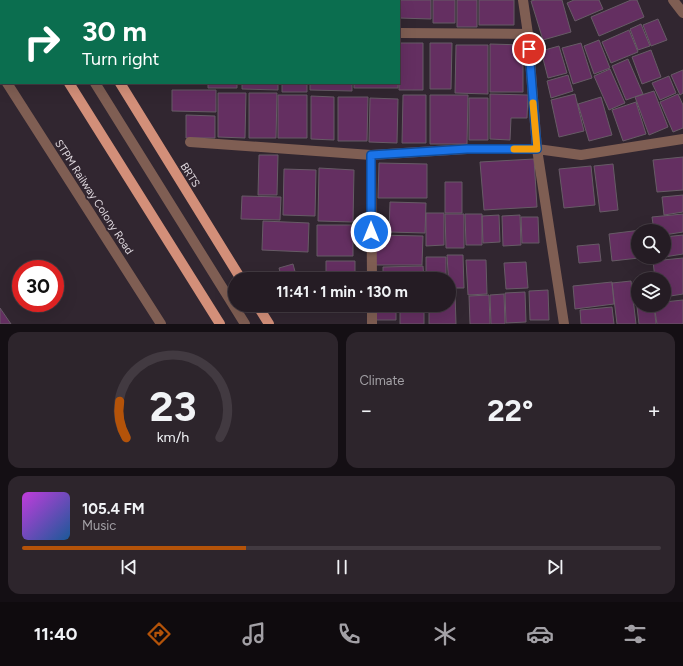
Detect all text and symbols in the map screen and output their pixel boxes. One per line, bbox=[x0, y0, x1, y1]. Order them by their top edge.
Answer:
text: 30 m bbox=[82, 14, 147, 48]
icon: right bbox=[16, 16, 68, 68]
pin bbox=[512, 32, 546, 66]
icon: arrive bbox=[518, 38, 540, 60]
text: Turn right bbox=[82, 48, 159, 70]
street label: STPM Railway Colony Road bbox=[52, 137, 136, 257]
street label: BRTS bbox=[177, 160, 203, 190]
position arrow bbox=[350, 211, 392, 253]
map controls bbox=[631, 224, 671, 312]
button: search bbox=[631, 224, 671, 264]
speed limit sign: 30 bbox=[12, 260, 64, 312]
button: layers bbox=[631, 272, 671, 312]
text: 11:41 · 1 min · 130 m bbox=[276, 283, 408, 301]
text: Climate bbox=[360, 373, 404, 388]
text: 23 bbox=[149, 381, 196, 431]
text: 22° bbox=[487, 392, 533, 429]
text: − bbox=[360, 397, 373, 424]
text: + bbox=[647, 397, 661, 424]
text: km/h bbox=[156, 428, 189, 446]
text: 105.4 FM bbox=[82, 500, 145, 518]
text: Music bbox=[82, 518, 116, 533]
icon: previous bbox=[118, 556, 140, 578]
icon: pause bbox=[331, 556, 353, 578]
icon: next bbox=[544, 556, 566, 578]
icon: directions bbox=[145, 620, 173, 648]
icon: music bbox=[240, 620, 268, 648]
icon: phone bbox=[335, 620, 363, 648]
icon: climate bbox=[431, 620, 459, 648]
icon: car bbox=[526, 620, 554, 648]
icon: filters bbox=[621, 620, 649, 648]
text: 11:40 bbox=[34, 623, 77, 645]

